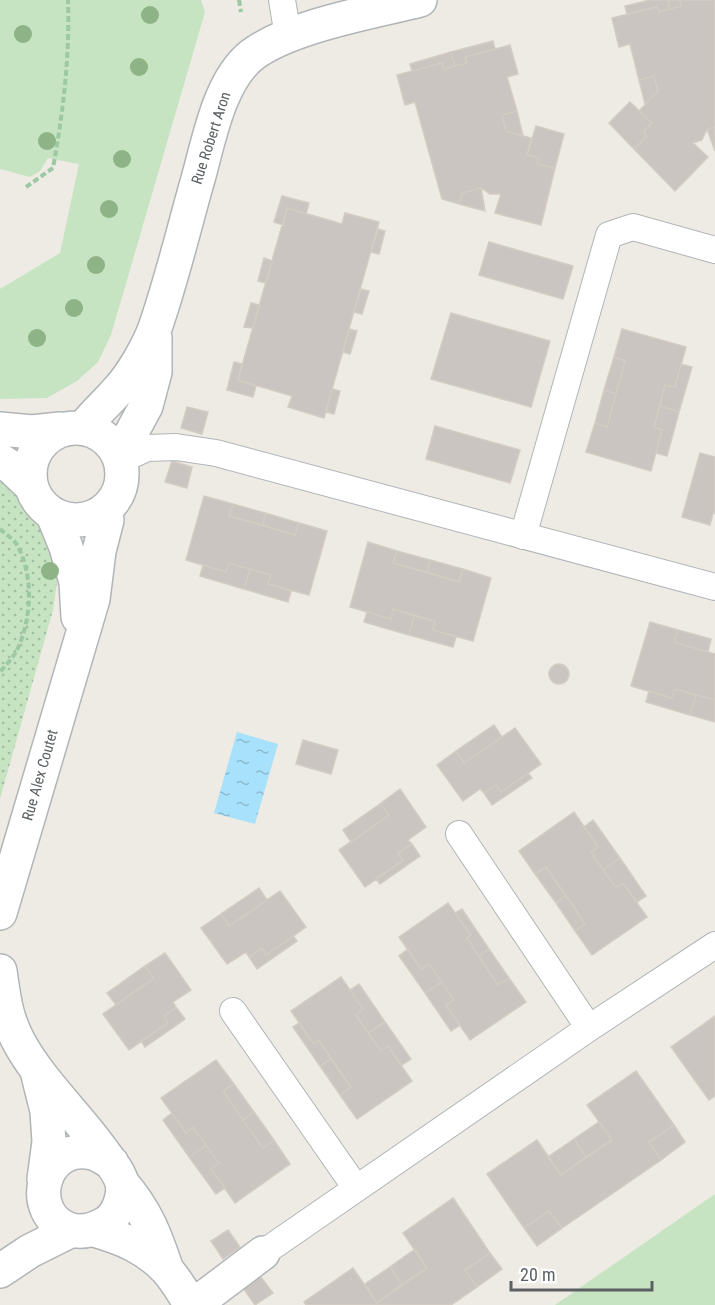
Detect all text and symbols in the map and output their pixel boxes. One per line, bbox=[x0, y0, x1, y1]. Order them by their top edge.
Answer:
street label: Rue Robert Aron bbox=[188, 89, 234, 187]
street label: Rue Alex Coutet bbox=[18, 727, 62, 823]
scale bar bbox=[511, 1254, 652, 1292]
text: 20 m bbox=[520, 1264, 555, 1285]

